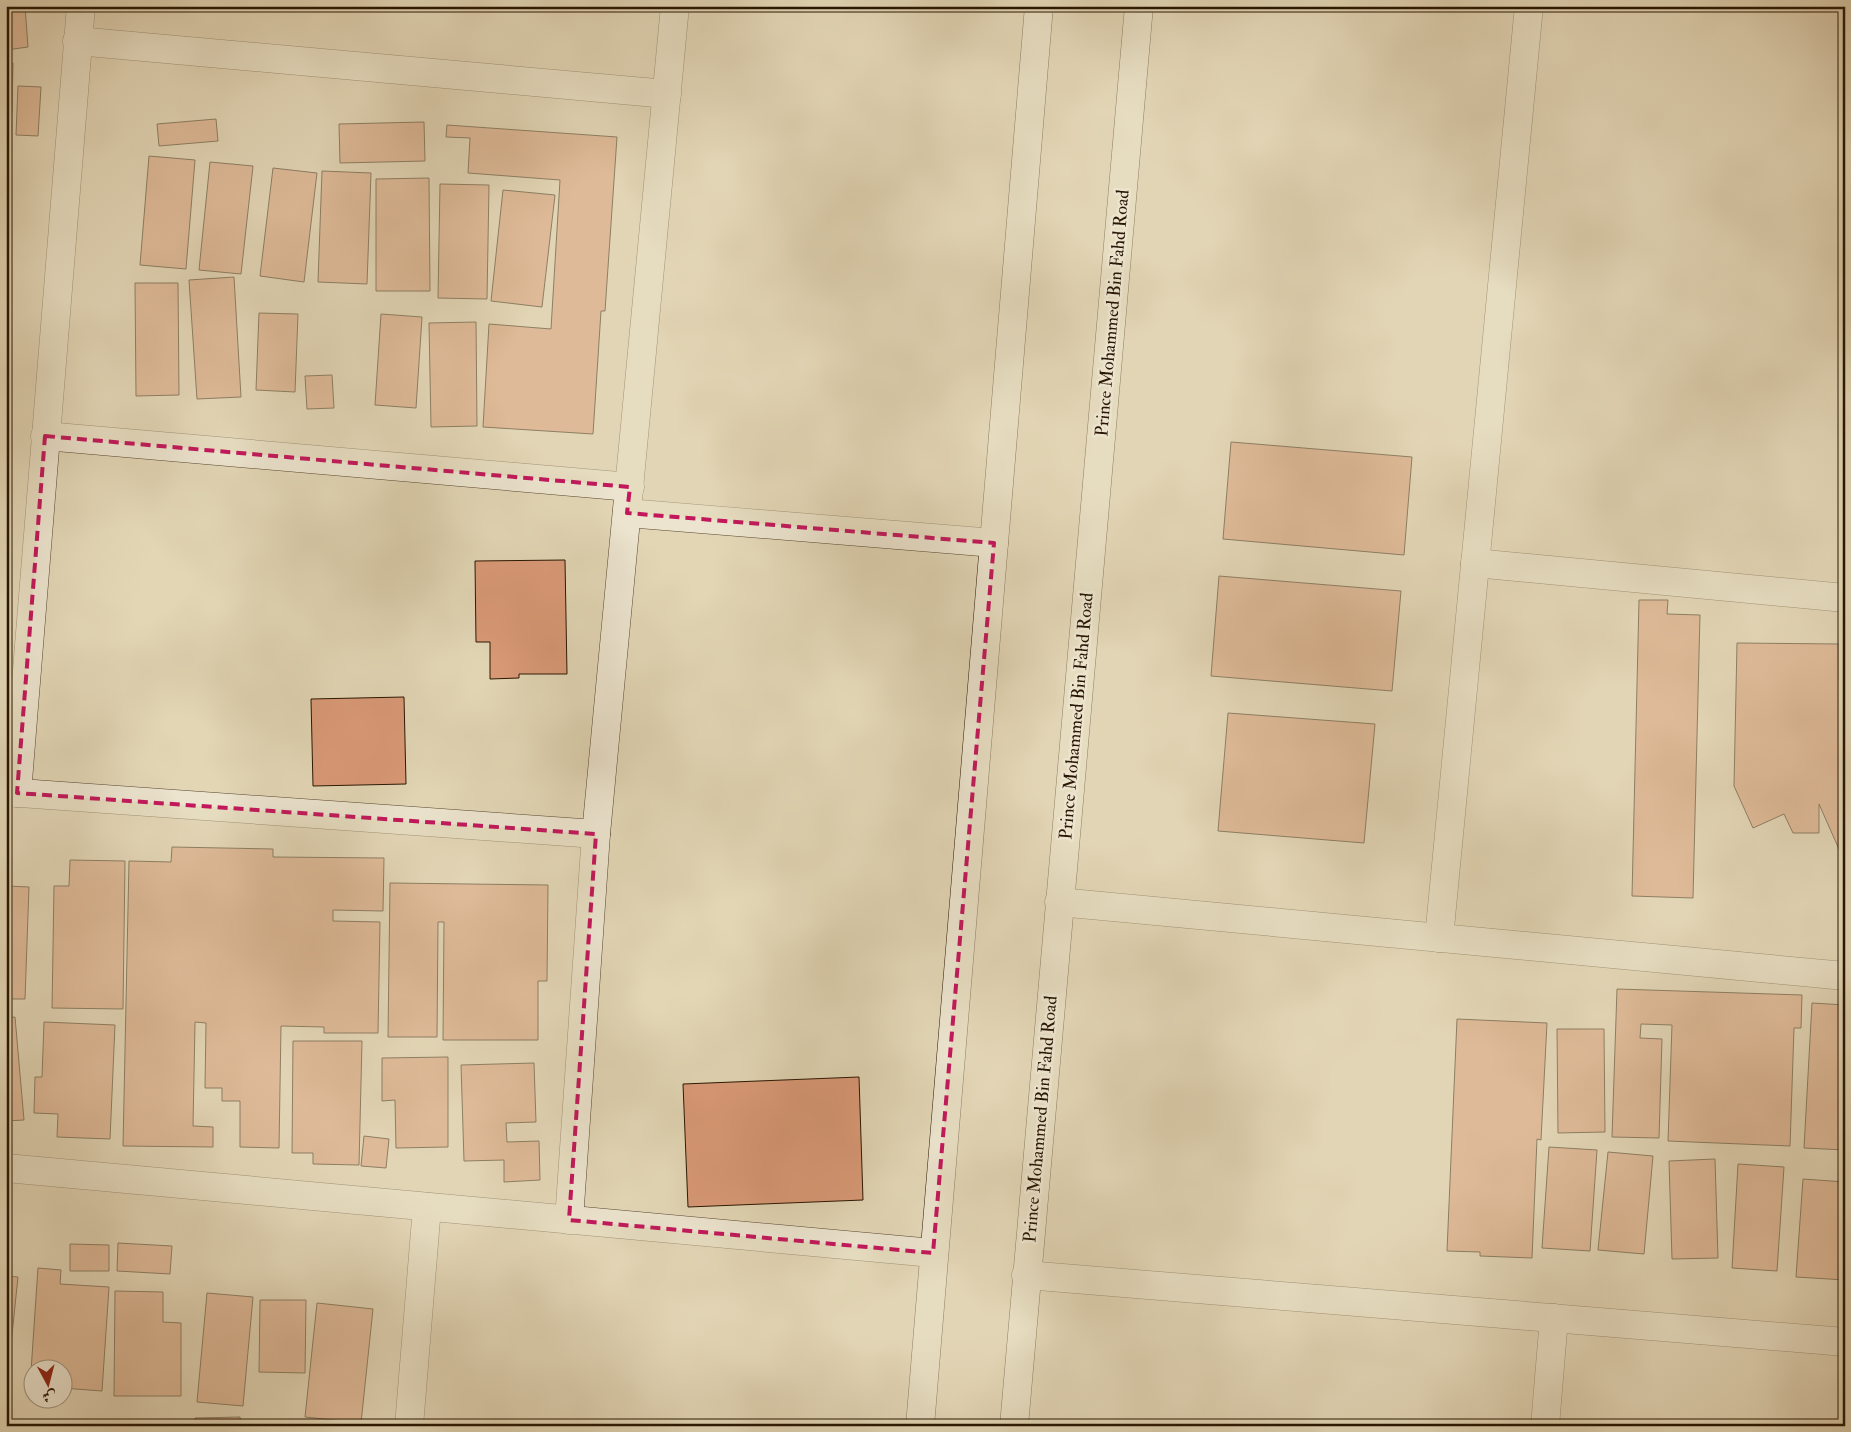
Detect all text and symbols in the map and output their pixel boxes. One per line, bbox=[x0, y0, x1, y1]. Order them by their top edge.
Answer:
street label: Prince Mohammed Bin Fahd Road bbox=[1090, 189, 1135, 437]
street label: Prince Mohammed Bin Fahd Road bbox=[1054, 592, 1099, 840]
street label: Prince Mohammed Bin Fahd Road bbox=[1018, 995, 1063, 1243]
north arrow bbox=[22, 1360, 72, 1410]
text: ش bbox=[41, 1387, 57, 1406]

